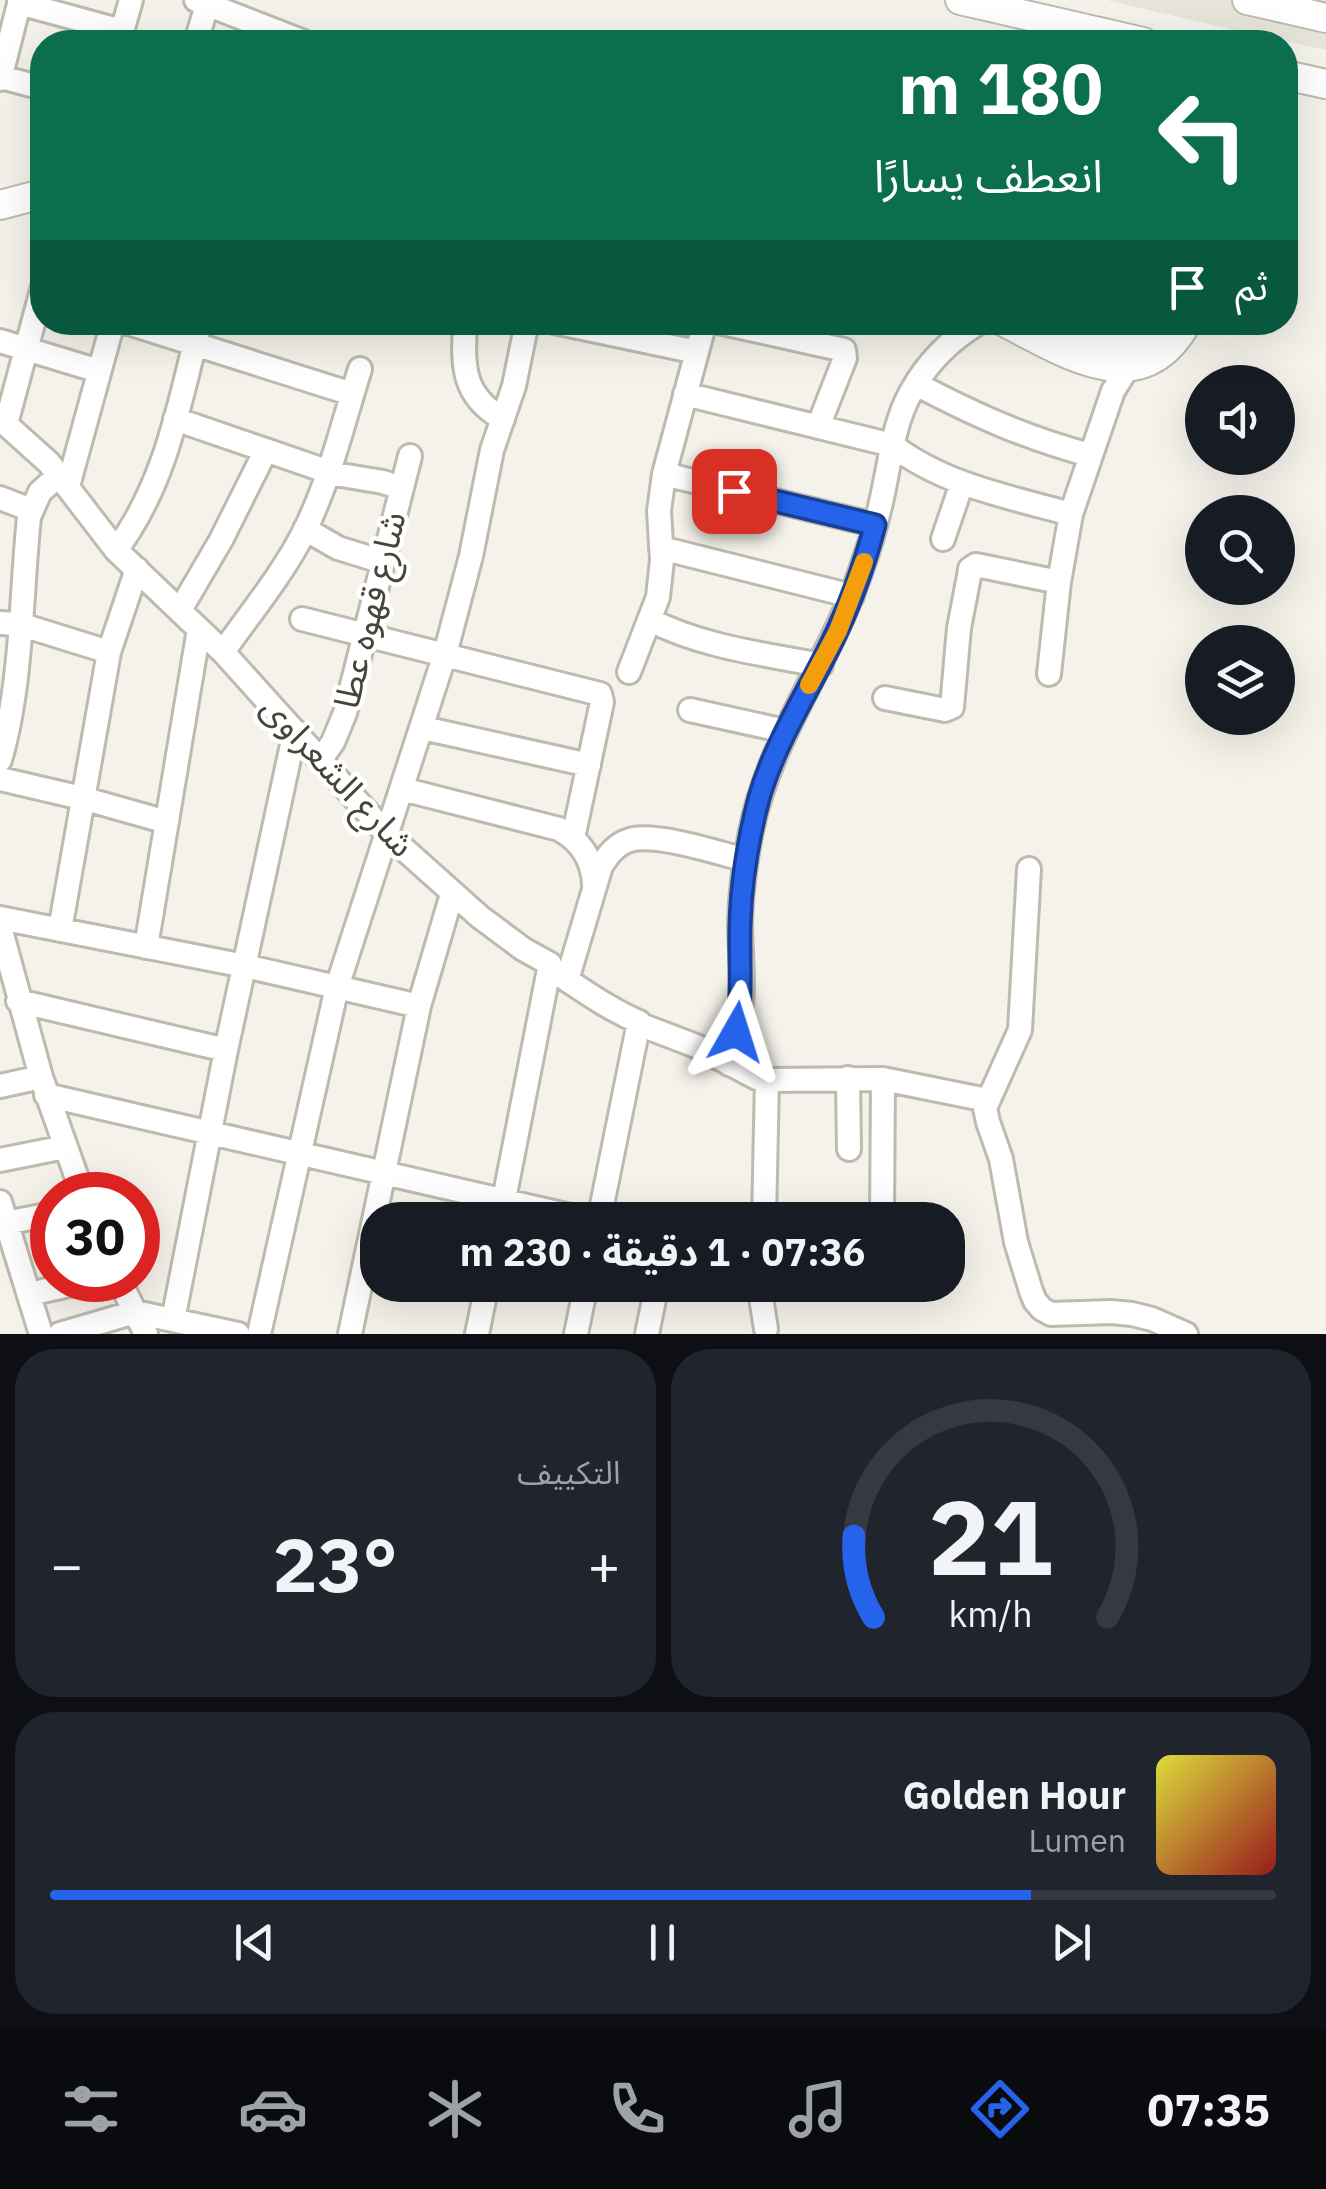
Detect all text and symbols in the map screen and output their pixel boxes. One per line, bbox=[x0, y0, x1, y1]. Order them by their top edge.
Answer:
text: 180 m bbox=[898, 42, 1103, 133]
icon: left bbox=[1138, 70, 1268, 200]
text: انعطف يسارًا bbox=[874, 146, 1103, 204]
icon: arrive bbox=[1160, 260, 1215, 315]
text: ثم bbox=[1235, 261, 1268, 310]
map controls bbox=[1185, 365, 1295, 735]
button: sound bbox=[1185, 365, 1295, 475]
pin bbox=[692, 449, 777, 534]
icon: arrive bbox=[707, 464, 762, 519]
button: search bbox=[1185, 495, 1295, 605]
street label: شارع قهوه عطا bbox=[322, 506, 420, 714]
button: layers bbox=[1185, 625, 1295, 735]
street label: شارع الشعراوى bbox=[249, 685, 426, 869]
position arrow bbox=[684, 980, 788, 1084]
speed limit sign: 30 bbox=[30, 1172, 160, 1302]
text: 07:36 · 1 دقيقة · 230 m bbox=[460, 1227, 865, 1276]
text: التكييف bbox=[517, 1451, 621, 1493]
text: 21 bbox=[928, 1468, 1053, 1604]
text: 23° bbox=[273, 1515, 398, 1613]
text: − bbox=[50, 1529, 83, 1600]
text: + bbox=[587, 1529, 620, 1600]
text: km/h bbox=[949, 1590, 1033, 1637]
text: Golden Hour bbox=[903, 1770, 1126, 1819]
text: Lumen bbox=[1028, 1819, 1126, 1861]
icon: previous bbox=[227, 1915, 282, 1970]
icon: pause bbox=[635, 1915, 690, 1970]
icon: next bbox=[1044, 1915, 1099, 1970]
icon: filters bbox=[56, 2074, 126, 2144]
icon: car bbox=[238, 2074, 308, 2144]
icon: climate bbox=[420, 2074, 490, 2144]
icon: phone bbox=[602, 2074, 672, 2144]
icon: music bbox=[783, 2074, 853, 2144]
icon: directions bbox=[965, 2074, 1035, 2144]
text: 07:35 bbox=[1147, 2080, 1270, 2138]

